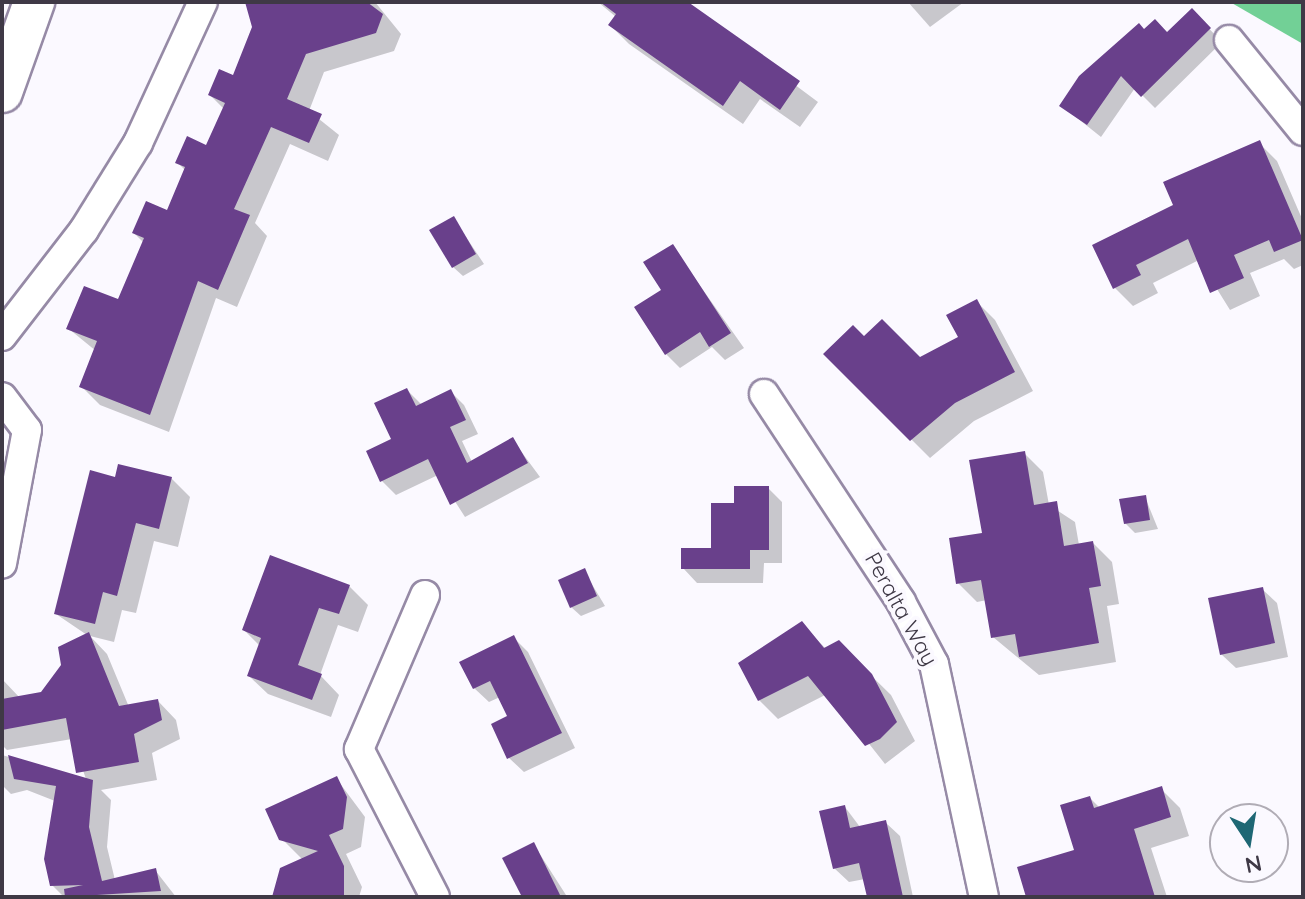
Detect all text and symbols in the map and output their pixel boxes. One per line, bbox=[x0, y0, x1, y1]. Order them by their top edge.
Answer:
street label: Peralta Way bbox=[859, 548, 943, 670]
north arrow bbox=[1209, 803, 1289, 883]
text: N bbox=[1243, 849, 1264, 880]

